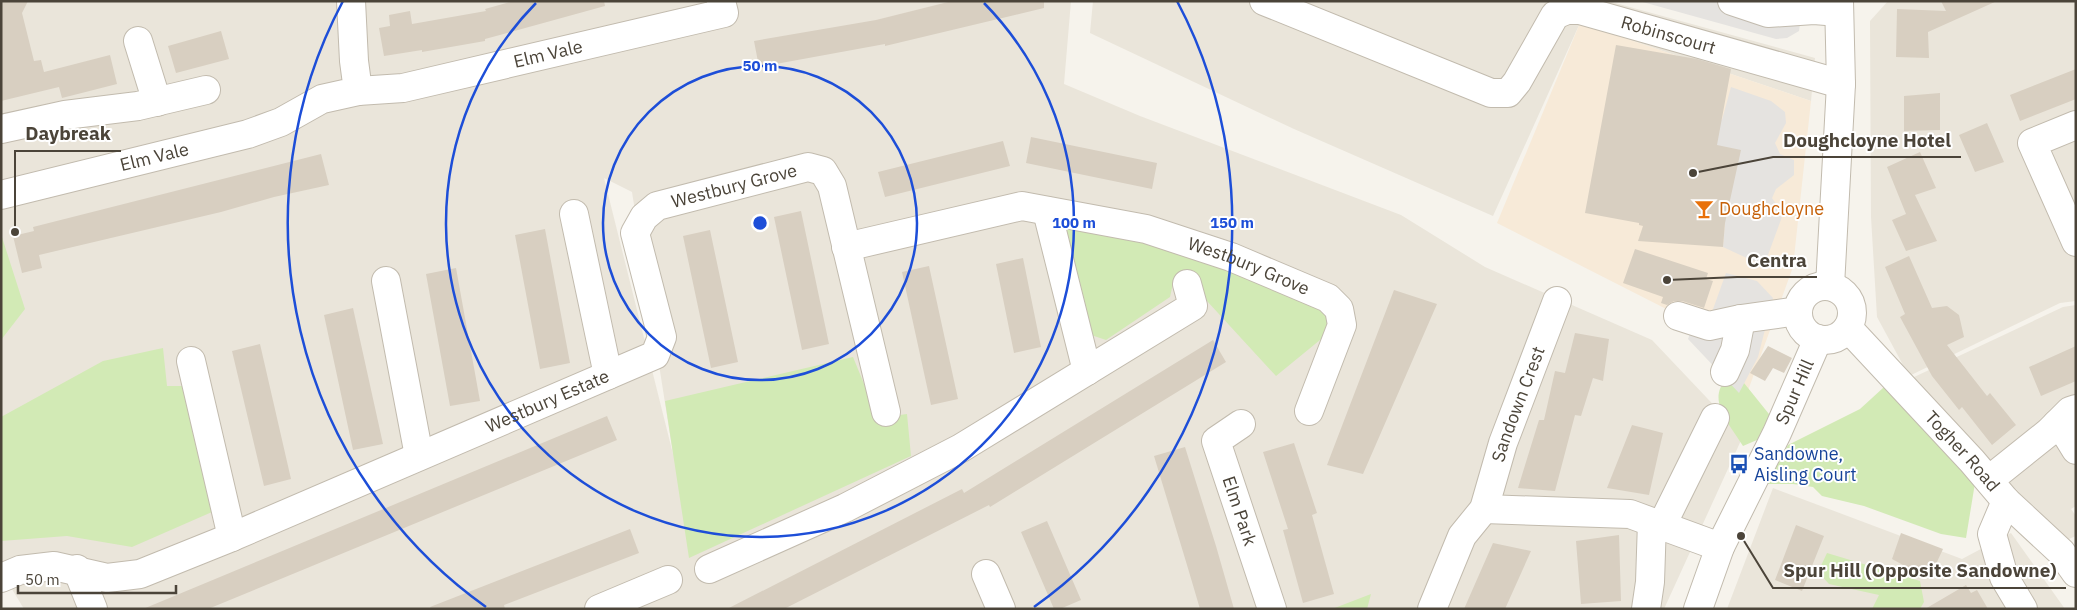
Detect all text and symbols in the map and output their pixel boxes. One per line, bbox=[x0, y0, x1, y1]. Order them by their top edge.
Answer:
street label: Robinscourt bbox=[1618, 10, 1719, 59]
street label: Elm Vale bbox=[511, 34, 585, 73]
text: 50 m bbox=[743, 56, 777, 75]
callout: Daybreak bbox=[15, 117, 121, 151]
text: Daybreak bbox=[25, 121, 111, 145]
callout: Doughcloyne Hotel bbox=[1773, 123, 1961, 157]
text: Doughcloyne Hotel bbox=[1783, 128, 1951, 152]
street label: Elm Vale bbox=[117, 137, 191, 176]
street label: Westbury Grove bbox=[669, 158, 800, 213]
place label: Doughcloyne bbox=[1719, 197, 1824, 220]
bar icon: Doughcloyne bbox=[1693, 198, 1715, 220]
text: 100 m bbox=[1052, 213, 1096, 232]
text: 150 m bbox=[1210, 213, 1254, 232]
centre of rings bbox=[751, 214, 769, 232]
street label: Westbury Grove bbox=[1185, 232, 1313, 300]
callout: Centra bbox=[1737, 243, 1817, 277]
text: Centra bbox=[1747, 248, 1807, 272]
street label: Sandown Crest bbox=[1486, 343, 1550, 465]
street label: Spur Hill bbox=[1770, 355, 1819, 428]
street label: Westbury Estate bbox=[482, 364, 613, 438]
street label: Togher Road bbox=[1920, 406, 2005, 496]
place label: Sandowne, Aisling Court bbox=[1754, 442, 1857, 486]
bus stop icon: Sandowne, Aisling Court bbox=[1728, 453, 1750, 475]
street label: Elm Park bbox=[1218, 473, 1262, 549]
callout: Spur Hill (Opposite Sandowne) bbox=[1773, 554, 2066, 588]
text: Spur Hill (Opposite Sandowne) bbox=[1783, 558, 2057, 582]
scale bar bbox=[18, 562, 175, 594]
text: 50 m bbox=[25, 570, 60, 589]

